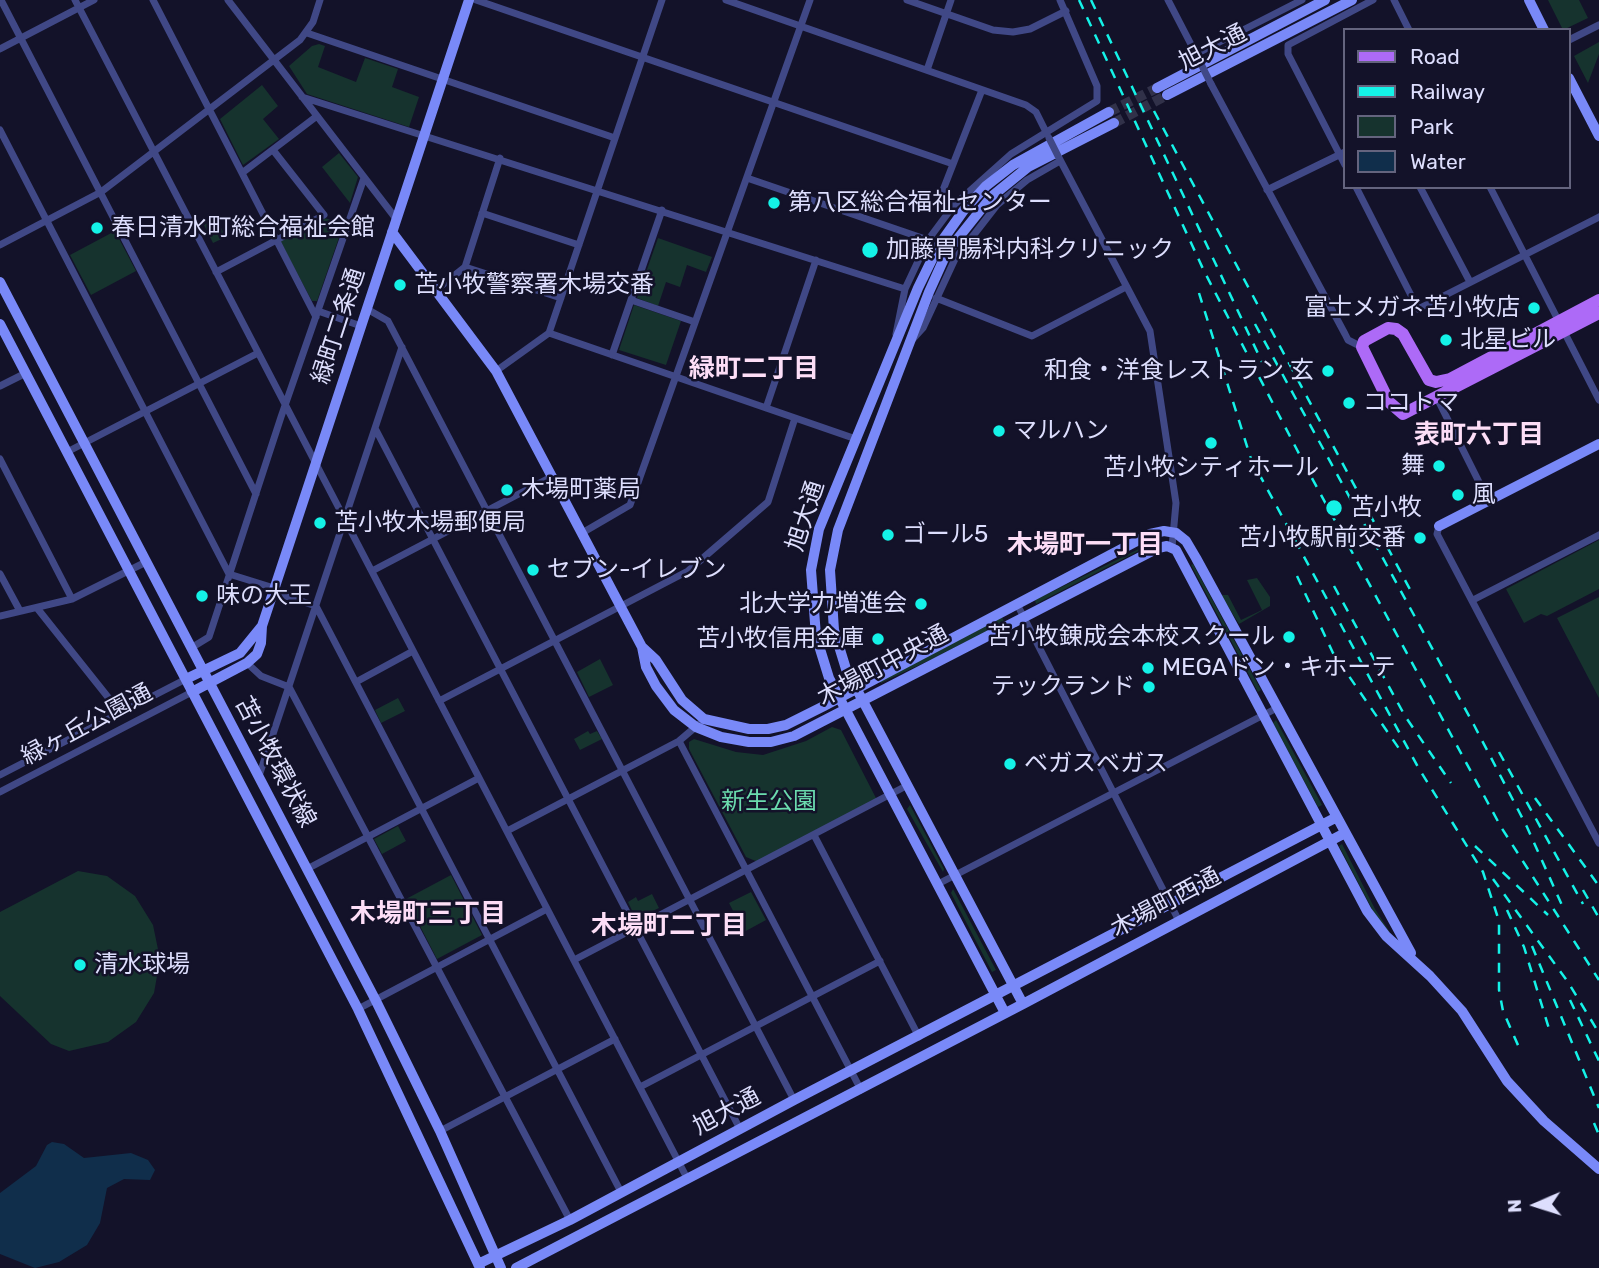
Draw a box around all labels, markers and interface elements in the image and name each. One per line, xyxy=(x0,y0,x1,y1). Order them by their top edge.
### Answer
street label: 旭大通 xyxy=(1174,19,1252,77)
legend xyxy=(1344,28,1571,189)
text: Road xyxy=(1410,44,1460,69)
text: Railway xyxy=(1410,79,1485,104)
text: Park xyxy=(1410,114,1454,139)
text: Water xyxy=(1410,149,1466,174)
place label: 第八区総合福祉センター xyxy=(788,189,1052,217)
marker: 第八区総合福祉センター xyxy=(766,195,782,211)
place label: 春日清水町総合福祉会館 xyxy=(111,214,375,242)
marker: 春日清水町総合福祉会館 xyxy=(89,220,105,236)
place label: 加藤胃腸科内科クリニック xyxy=(886,236,1174,264)
marker: 加藤胃腸科内科クリニック xyxy=(860,240,880,260)
street label: 緑町二条通 xyxy=(307,264,371,388)
place label: 苫小牧警察署木場交番 xyxy=(414,271,654,299)
marker: 苫小牧警察署木場交番 xyxy=(392,277,408,293)
place label: 富士メガネ苫小牧店 xyxy=(1304,294,1520,322)
marker: 富士メガネ苫小牧店 xyxy=(1526,300,1542,316)
place label: 北星ビル xyxy=(1460,326,1556,354)
marker: 北星ビル xyxy=(1438,332,1454,348)
district label: 緑町二丁目 xyxy=(689,353,819,385)
place label: 和食・洋食レストラン 玄 xyxy=(1044,357,1314,385)
marker: 和食・洋食レストラン 玄 xyxy=(1320,363,1336,379)
place label: ココトマ xyxy=(1363,389,1459,417)
marker: ココトマ xyxy=(1341,395,1357,411)
place label: マルハン xyxy=(1013,417,1109,445)
district label: 表町六丁目 xyxy=(1414,419,1544,451)
marker: マルハン xyxy=(991,423,1007,439)
marker: 苫小牧シティホール xyxy=(1203,435,1219,451)
place label: 舞 xyxy=(1401,452,1425,480)
place label: 苫小牧シティホール xyxy=(1103,454,1319,482)
marker: 舞 xyxy=(1431,458,1447,474)
place label: 木場町薬局 xyxy=(521,476,641,504)
street label: 旭大通 xyxy=(781,477,831,555)
place label: 風 xyxy=(1472,481,1496,509)
marker: 木場町薬局 xyxy=(499,482,515,498)
marker: 風 xyxy=(1450,487,1466,503)
place label: 苫小牧 xyxy=(1350,494,1422,522)
marker: 苫小牧 xyxy=(1324,498,1344,518)
place label: 苫小牧木場郵便局 xyxy=(334,509,526,537)
marker: 苫小牧木場郵便局 xyxy=(312,515,328,531)
place label: ゴール5 xyxy=(902,521,988,549)
place label: 苫小牧駅前交番 xyxy=(1238,524,1406,552)
marker: ゴール5 xyxy=(880,527,896,543)
district label: 木場町一丁目 xyxy=(1007,529,1163,561)
marker: 苫小牧駅前交番 xyxy=(1412,530,1428,546)
place label: セブン-イレブン xyxy=(547,556,727,584)
marker: セブン-イレブン xyxy=(525,562,541,578)
place label: 味の大王 xyxy=(216,582,312,610)
marker: 味の大王 xyxy=(194,588,210,604)
place label: 北大学力増進会 xyxy=(739,590,907,618)
marker: 北大学力増進会 xyxy=(913,596,929,612)
street label: 木場町中央通 xyxy=(813,619,953,713)
place label: 苫小牧錬成会本校スクール xyxy=(987,623,1275,651)
place label: 苫小牧信用金庫 xyxy=(696,625,864,653)
marker: 苫小牧錬成会本校スクール xyxy=(1281,629,1297,645)
marker: 苫小牧信用金庫 xyxy=(870,631,886,647)
place label: MEGAドン・キホーテ xyxy=(1162,654,1396,682)
marker: MEGAドン・キホーテ xyxy=(1140,660,1156,676)
place label: テックランド xyxy=(991,673,1135,701)
street label: 緑ヶ丘公園通 xyxy=(17,678,157,772)
marker: テックランド xyxy=(1141,679,1157,695)
street label: 苫小牧環状線 xyxy=(228,692,322,832)
place label: ベガスベガス xyxy=(1024,750,1168,778)
marker: ベガスベガス xyxy=(1002,756,1018,772)
park label: 新生公園 xyxy=(721,788,817,816)
street label: 木場町西通 xyxy=(1106,862,1226,944)
district label: 木場町三丁目 xyxy=(350,898,506,930)
district label: 木場町二丁目 xyxy=(591,910,747,942)
place label: 清水球場 xyxy=(94,951,190,979)
marker: 清水球場 xyxy=(72,957,88,973)
street label: 旭大通 xyxy=(688,1082,766,1142)
north arrow xyxy=(1501,1170,1571,1240)
text: N xyxy=(1503,1199,1526,1214)

